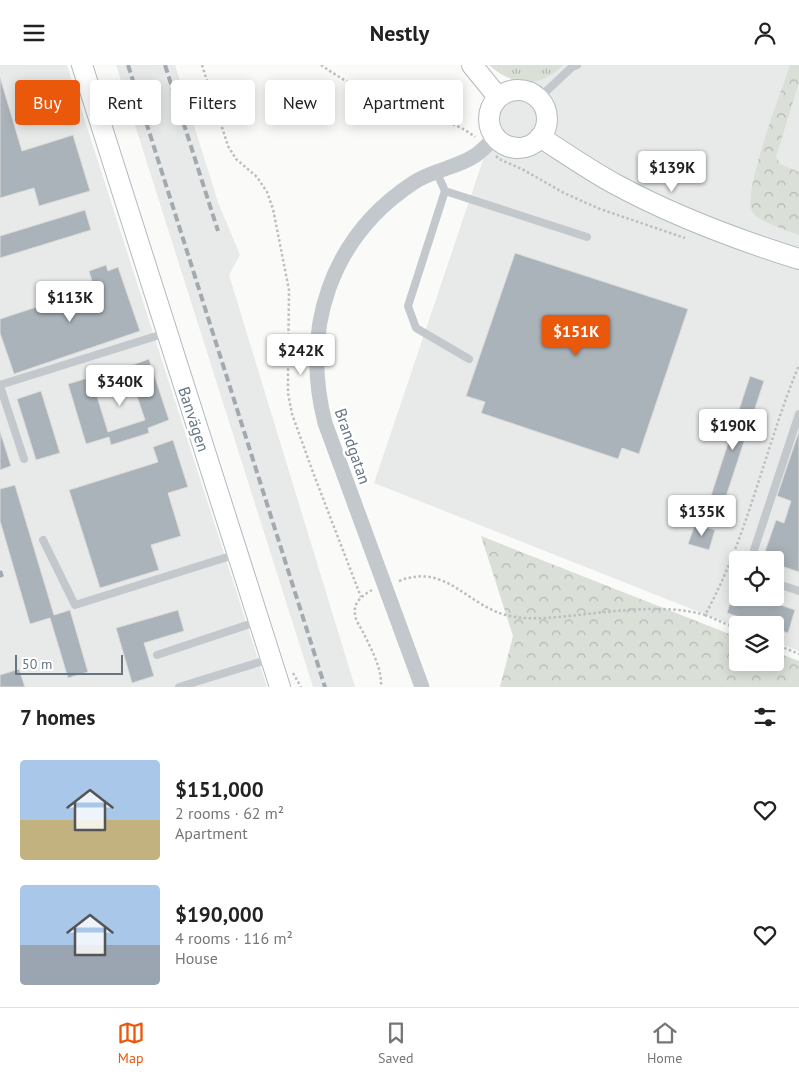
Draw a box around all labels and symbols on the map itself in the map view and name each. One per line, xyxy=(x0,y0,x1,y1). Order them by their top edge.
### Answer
pin: $139K xyxy=(637,151,707,193)
pin: $113K xyxy=(35,281,105,323)
pin: $151K xyxy=(541,315,611,357)
pin: $242K xyxy=(266,333,336,376)
pin: $340K xyxy=(85,365,155,407)
street label: Banvägen xyxy=(174,384,214,454)
street label: Brandgatan xyxy=(331,406,375,486)
pin: $190K xyxy=(698,409,768,451)
pin: $135K xyxy=(667,495,737,537)
scale bar xyxy=(15,652,122,675)

